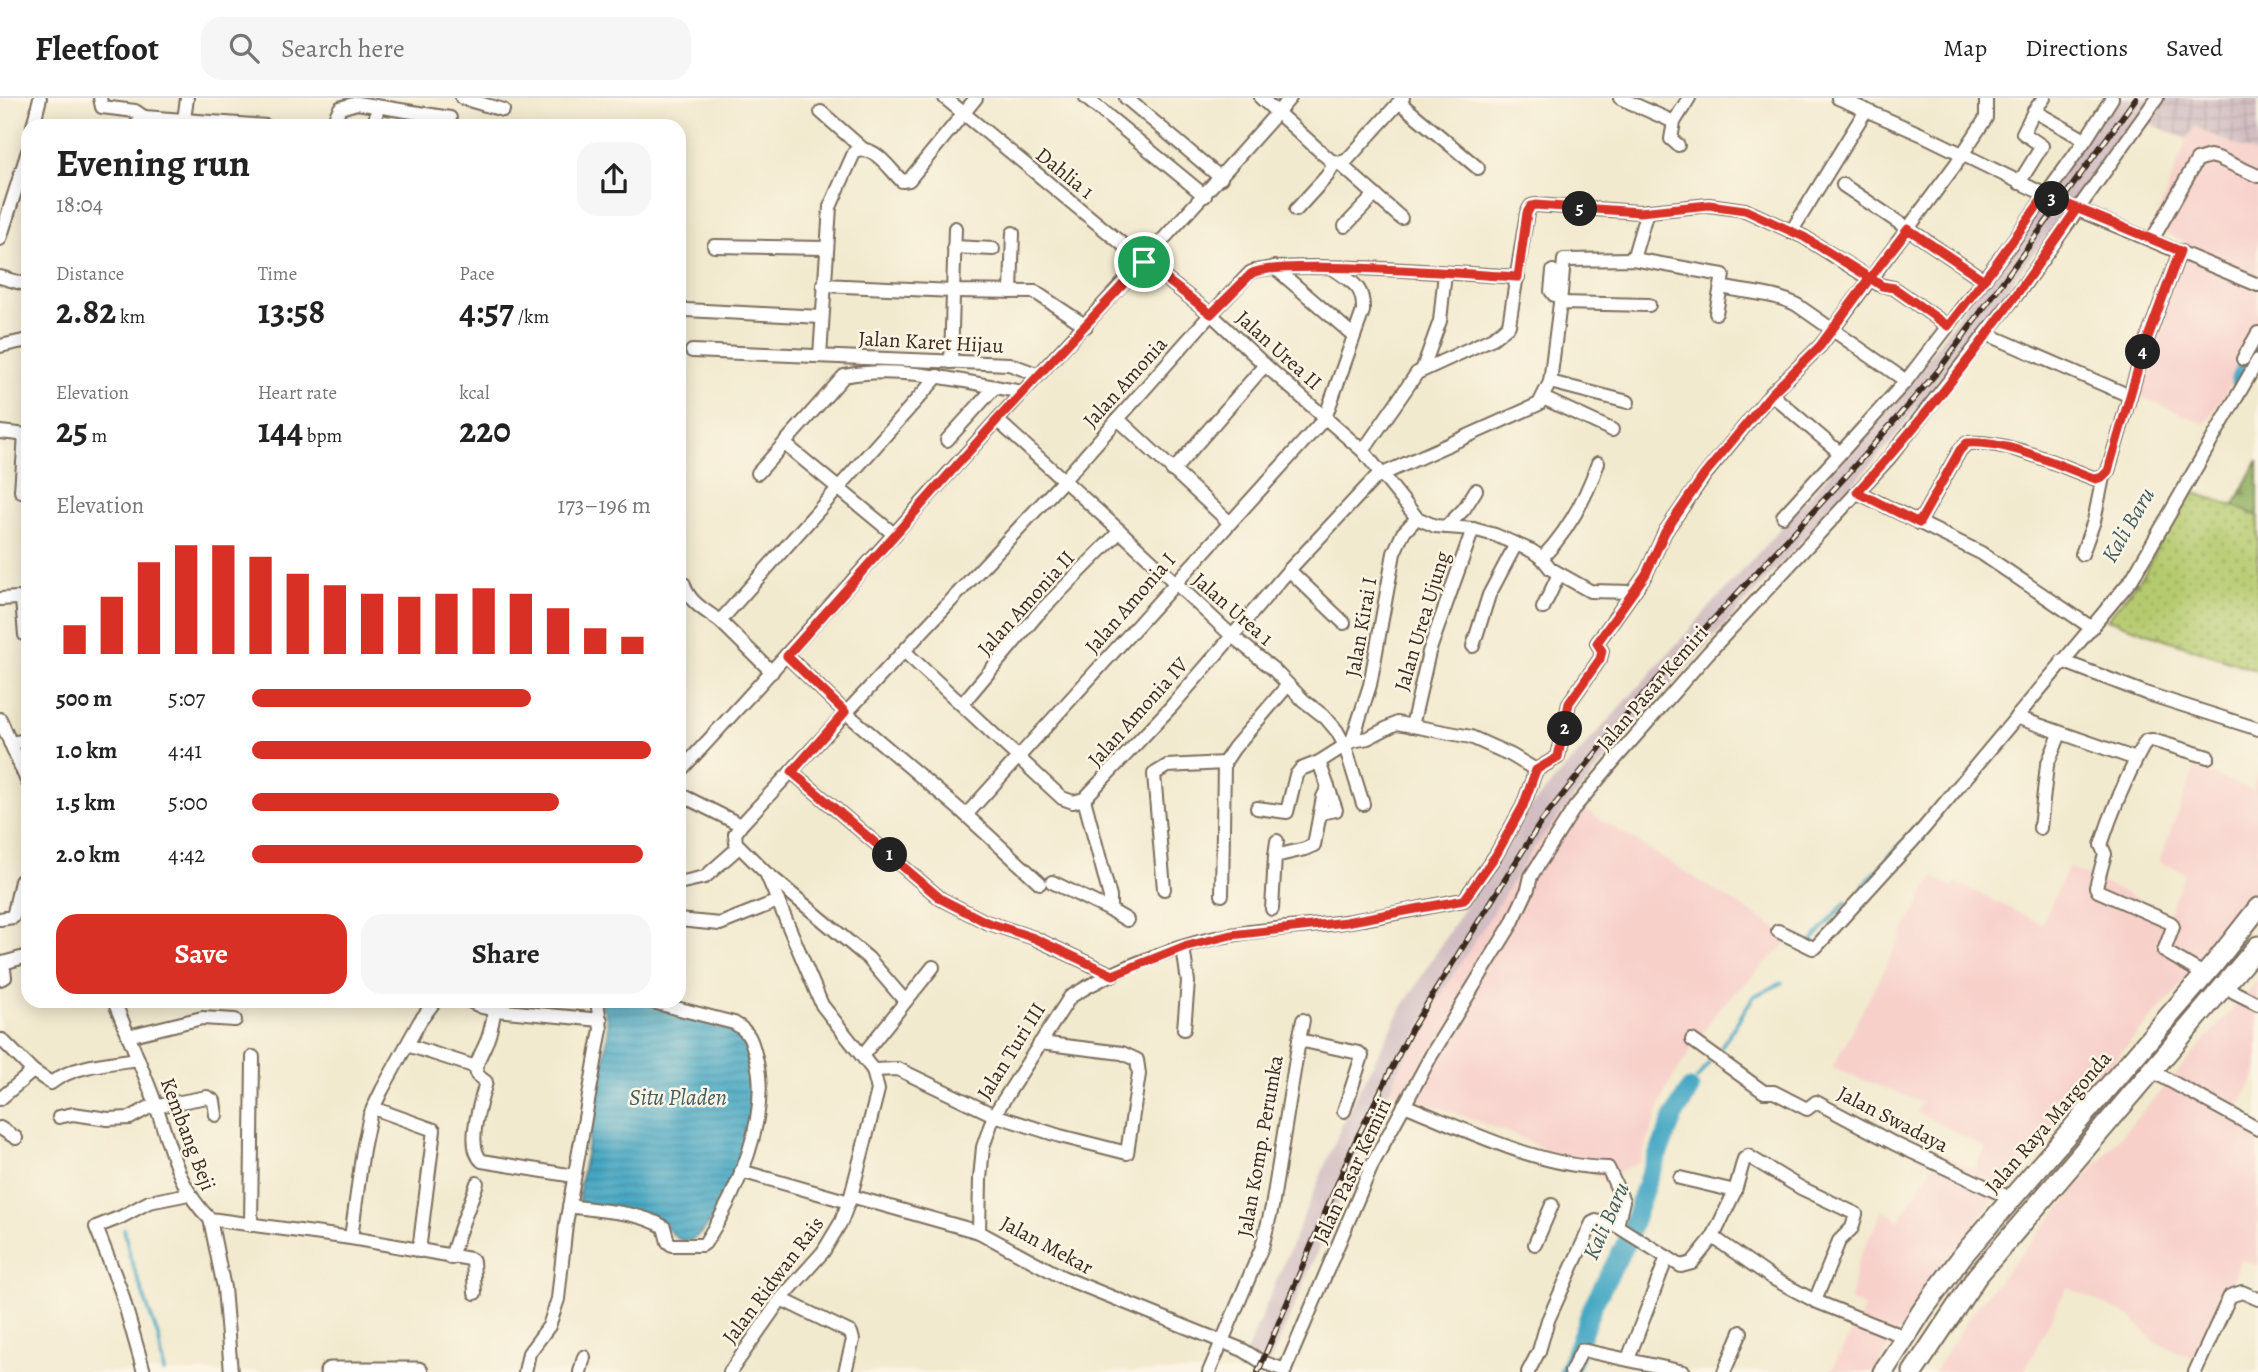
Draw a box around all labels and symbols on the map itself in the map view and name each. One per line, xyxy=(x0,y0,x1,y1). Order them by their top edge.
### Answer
street label: Dahlia 1 xyxy=(1030,141,1100,205)
pin: 3 xyxy=(2035,182,2070,217)
pin: 5 xyxy=(1562,192,1598,226)
pin xyxy=(1114,232,1174,292)
street label: Jalan Urea II xyxy=(1230,304,1328,396)
street label: Jalan Karet Hijau xyxy=(858,324,1005,360)
street label: Jalan Amonia xyxy=(1077,330,1174,434)
pin: 4 xyxy=(2126,334,2160,370)
water label: Kali Baru xyxy=(2094,482,2162,568)
street label: Jalan Amonia II xyxy=(971,544,1081,662)
street label: Jalan Amonia I xyxy=(1078,547,1182,659)
street label: Jalan Urea Ujung xyxy=(1387,547,1457,694)
street label: Jalan Urea 1 xyxy=(1187,566,1279,652)
street label: Jalan Kirai I xyxy=(1338,575,1384,679)
street label: Jalan Pasar Kemiri xyxy=(1590,619,1714,757)
street label: Jalan Amonia IV xyxy=(1081,651,1195,773)
pin: 2 xyxy=(1548,712,1582,746)
pin: 1 xyxy=(872,838,908,872)
street label: Jalan Turi III xyxy=(970,997,1052,1105)
street label: Jalan Raya Margonda xyxy=(1978,1045,2118,1199)
street label: Jalan Komp. Perumka xyxy=(1230,1053,1290,1239)
street label: Kembang Beji xyxy=(154,1073,222,1195)
street label: Jalan Swadaya xyxy=(1833,1079,1953,1159)
water label: Situ Pladen xyxy=(629,1082,727,1113)
street label: Jalan Pasar Kemiri xyxy=(1306,1094,1398,1248)
water label: Kali Baru xyxy=(1575,1177,1637,1265)
street label: Jalan Mekar xyxy=(996,1209,1098,1281)
street label: Jalan Ridwan Rais xyxy=(716,1211,830,1349)

